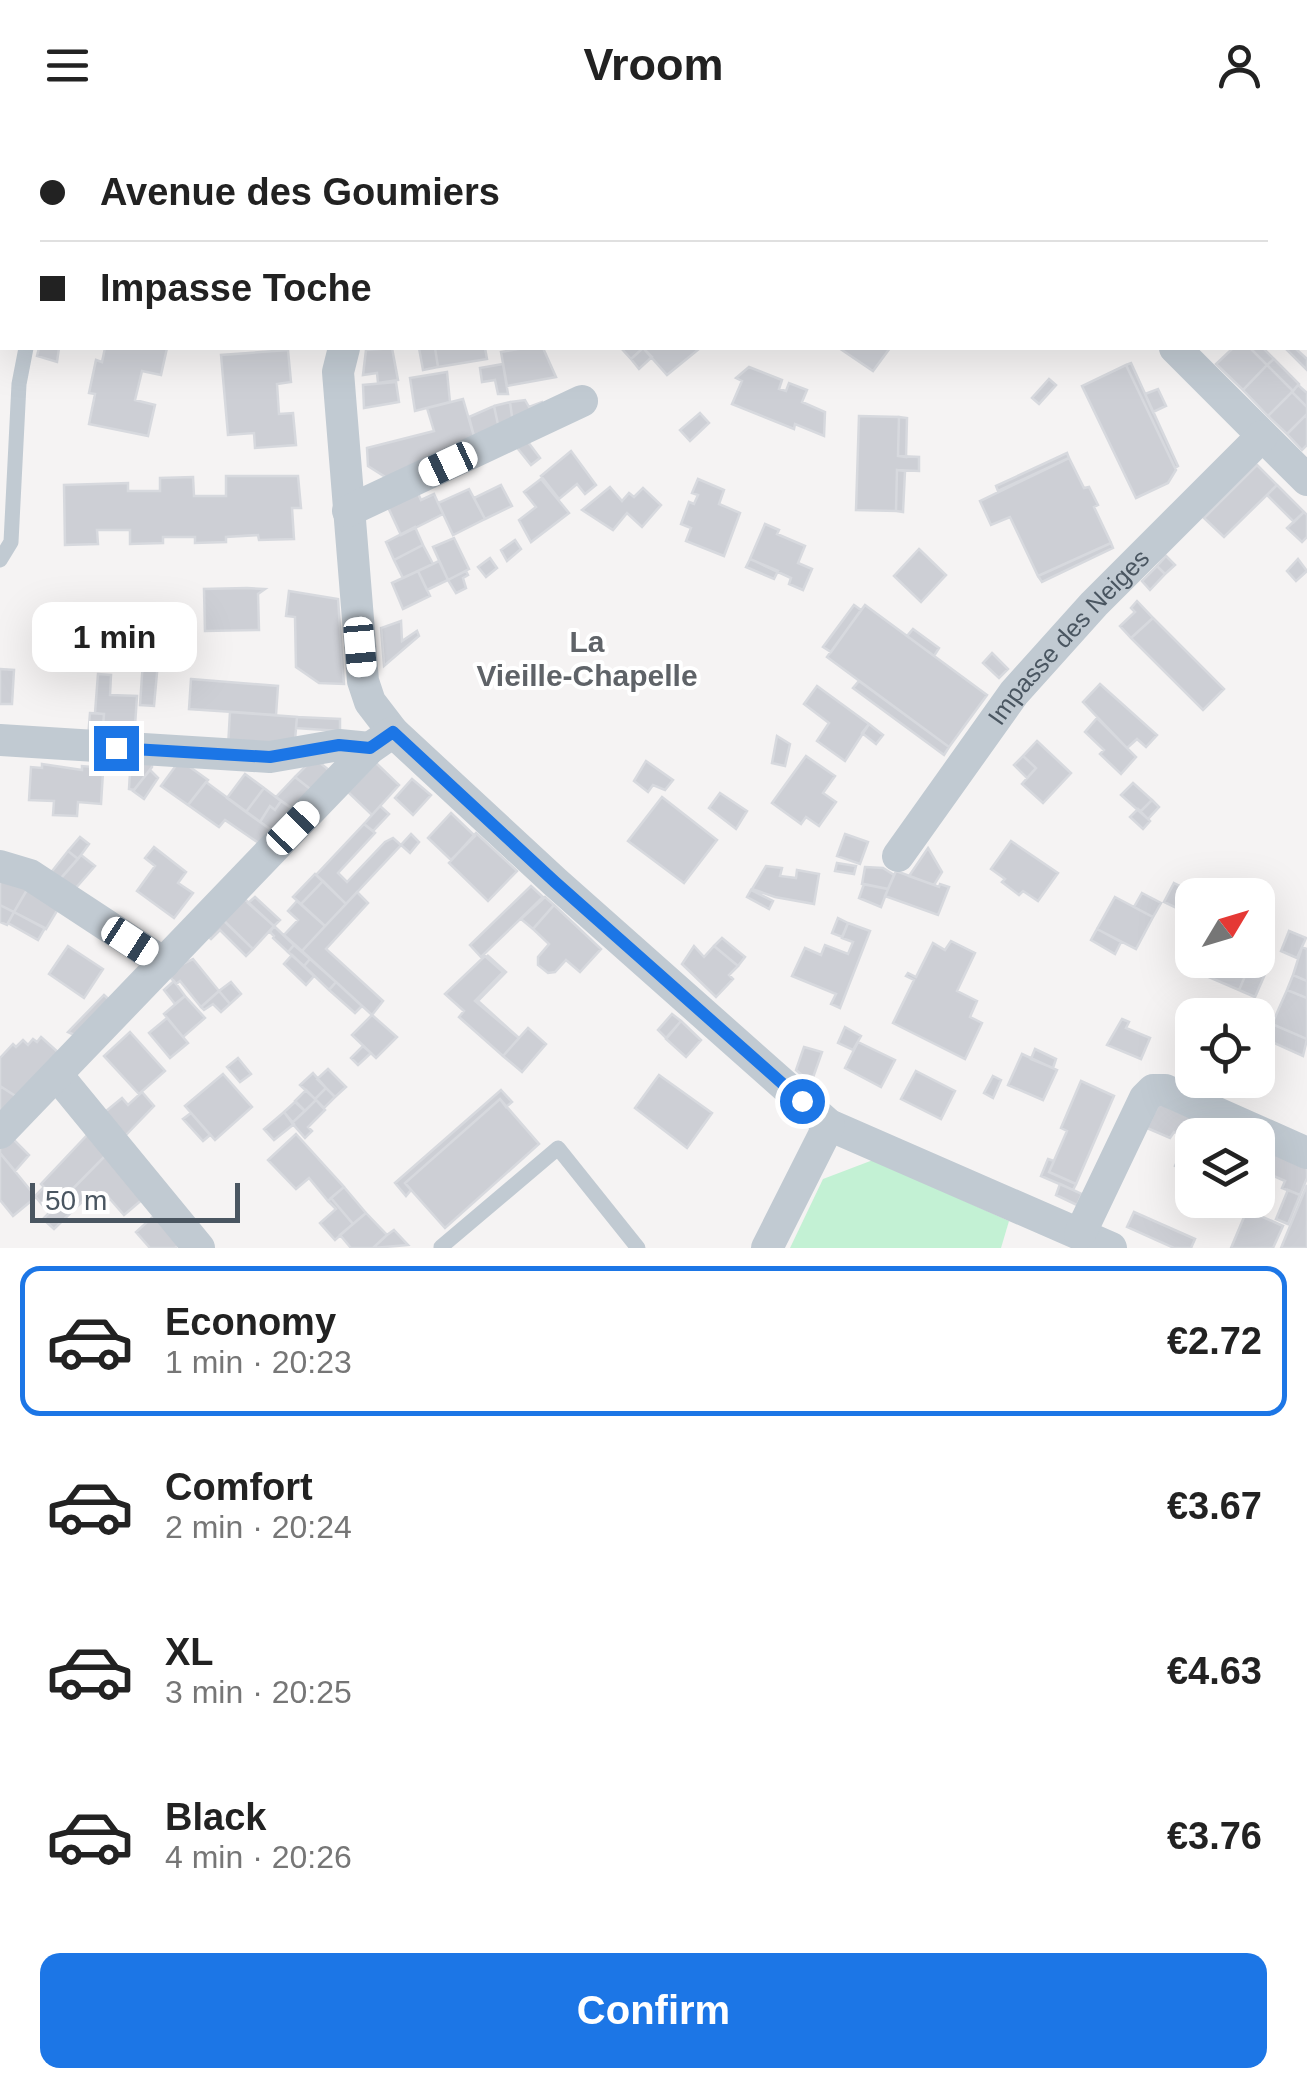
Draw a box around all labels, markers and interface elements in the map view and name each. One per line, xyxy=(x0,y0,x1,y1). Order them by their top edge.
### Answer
icon: menu xyxy=(40,38,95,93)
icon: person xyxy=(1212,38,1267,93)
text: Vroom xyxy=(583,39,724,90)
text: Avenue des Goumiers xyxy=(100,171,500,213)
text: Impasse Toche xyxy=(100,267,372,309)
car xyxy=(414,438,482,490)
street label: Impasse des Neiges xyxy=(982,544,1154,730)
callout: 1 min xyxy=(34,603,198,673)
car xyxy=(342,616,378,678)
text: 1 min xyxy=(73,619,156,655)
district label: La Vieille-Chapelle xyxy=(476,625,698,692)
route end xyxy=(94,726,139,771)
car xyxy=(261,796,325,860)
north arrow xyxy=(1175,878,1275,978)
map controls xyxy=(1175,878,1275,1218)
car xyxy=(97,912,163,970)
button: locate xyxy=(1175,998,1275,1098)
route start xyxy=(780,1079,825,1124)
button: layers xyxy=(1175,1118,1275,1218)
scale bar xyxy=(30,1178,240,1222)
text: 50 m xyxy=(45,1185,107,1216)
icon: car xyxy=(45,1296,135,1386)
text: Economy xyxy=(165,1301,336,1343)
text: €2.72 xyxy=(1167,1320,1262,1362)
text: 1 min · 20:23 xyxy=(165,1344,352,1380)
icon: car xyxy=(45,1461,135,1551)
text: Comfort xyxy=(165,1466,313,1508)
text: €3.67 xyxy=(1167,1485,1262,1527)
text: 2 min · 20:24 xyxy=(165,1509,352,1545)
icon: car xyxy=(45,1626,135,1716)
text: XL xyxy=(165,1631,214,1673)
text: €4.63 xyxy=(1167,1650,1262,1692)
text: 3 min · 20:25 xyxy=(165,1674,352,1710)
icon: car xyxy=(45,1791,135,1881)
text: Black xyxy=(165,1796,266,1838)
text: €3.76 xyxy=(1167,1815,1262,1857)
text: 4 min · 20:26 xyxy=(165,1839,352,1875)
button: Confirm xyxy=(40,1953,1267,2068)

